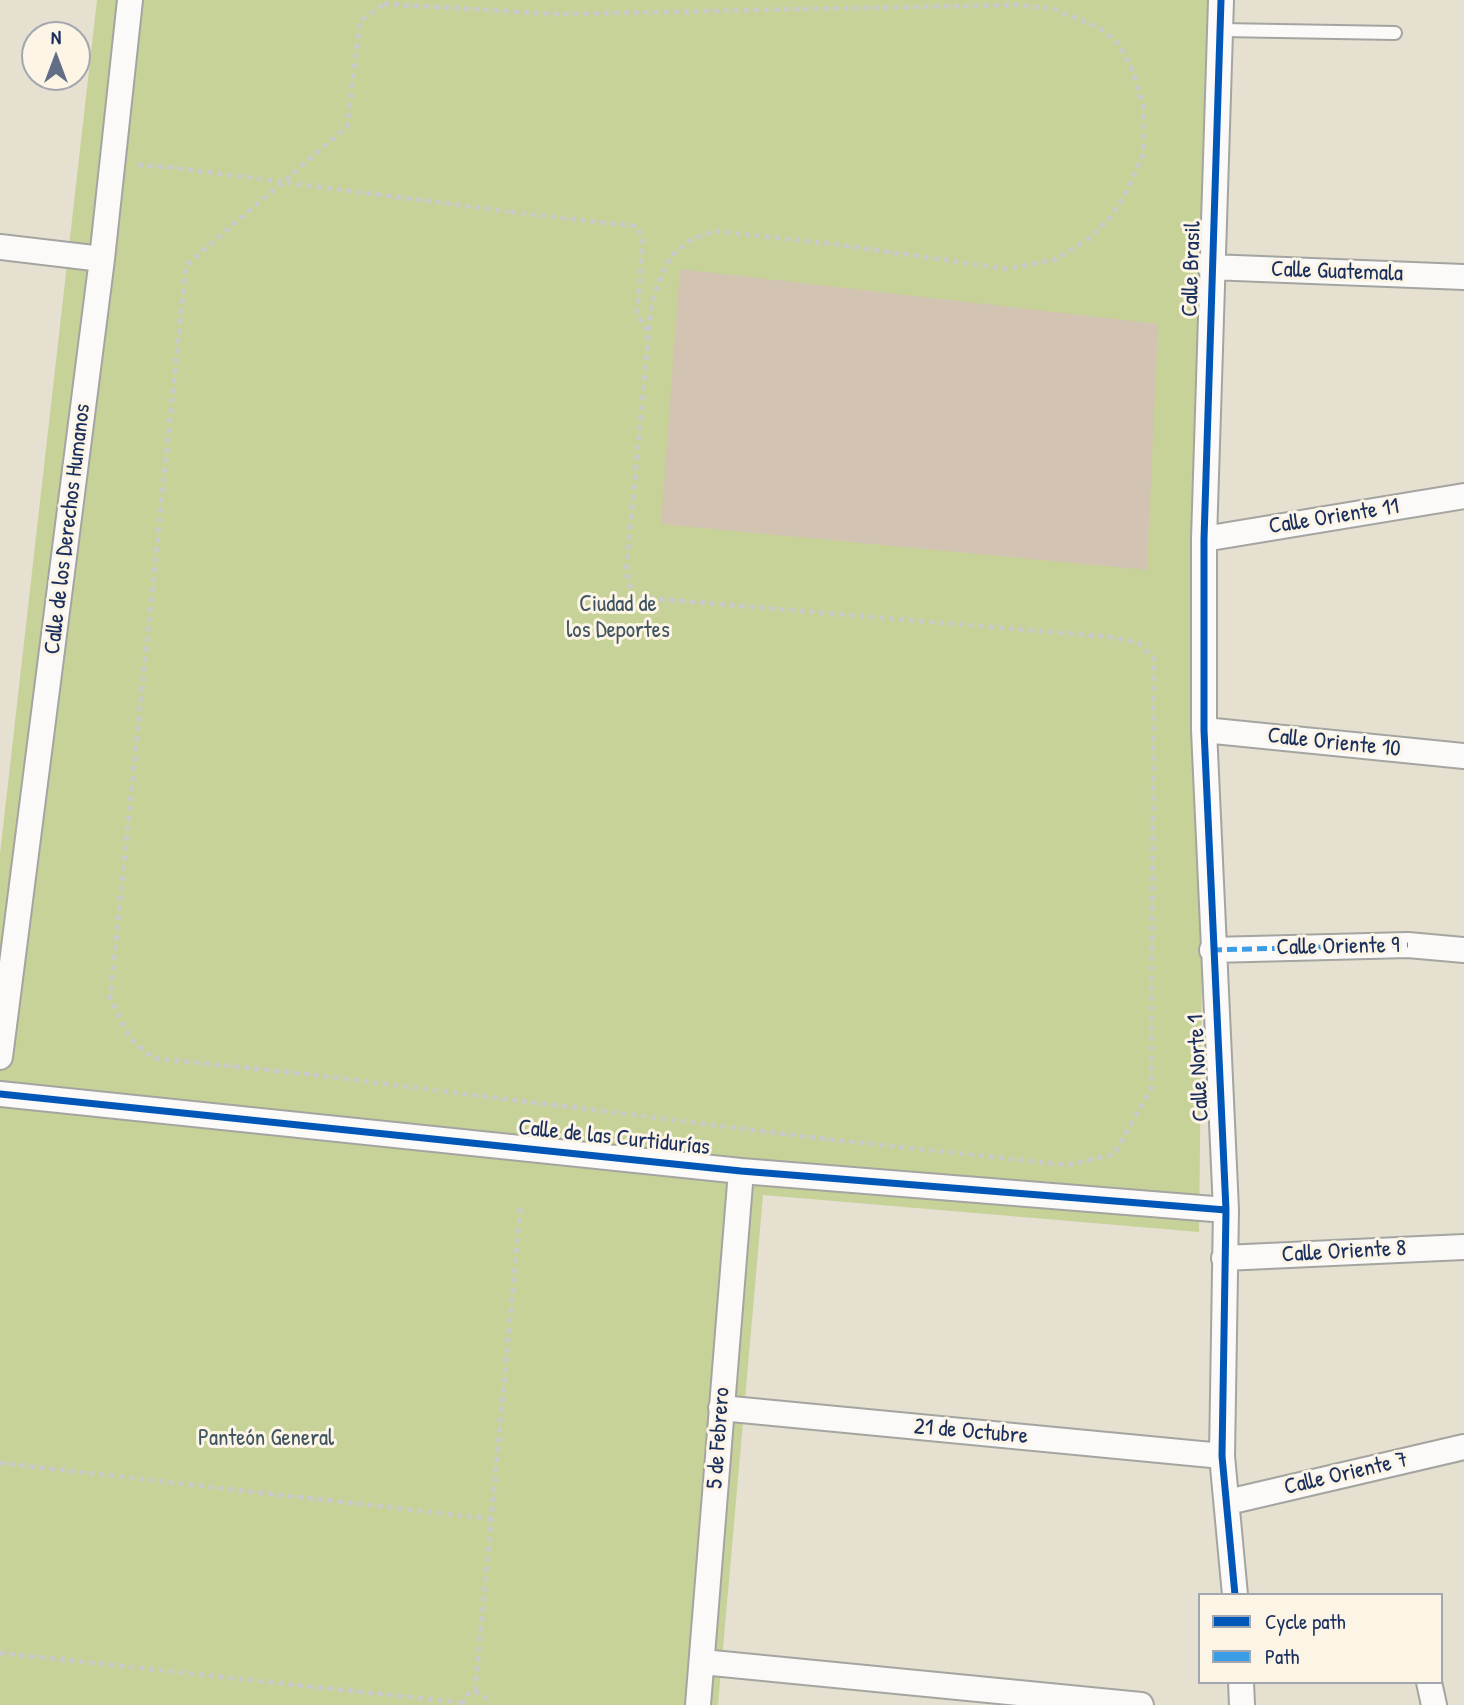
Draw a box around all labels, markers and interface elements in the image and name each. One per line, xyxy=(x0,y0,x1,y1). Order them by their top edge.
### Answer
north arrow xyxy=(21,21,91,91)
text: N xyxy=(51,24,61,50)
street label: Calle Brasil xyxy=(1177,221,1207,317)
street label: Calle Guatemala xyxy=(1271,256,1403,288)
street label: Calle de los Derechos Humanos xyxy=(39,402,97,656)
street label: Calle Oriente 11 xyxy=(1267,493,1401,541)
park label: Ciudad de los Deportes xyxy=(566,591,670,645)
street label: Calle Oriente 10 xyxy=(1266,722,1402,764)
street label: Calle Oriente 9 xyxy=(1276,932,1400,962)
street label: Calle Norte 1 xyxy=(1182,1014,1216,1122)
street label: Calle de las Curtidurías xyxy=(517,1114,711,1162)
street label: Calle Oriente 8 xyxy=(1281,1235,1407,1269)
street label: 5 de Febrero xyxy=(702,1386,736,1490)
street label: 21 de Octubre xyxy=(913,1413,1029,1451)
park label: Panteón General xyxy=(198,1425,334,1453)
street label: Calle Oriente 7 xyxy=(1281,1446,1411,1502)
legend xyxy=(1198,1593,1443,1684)
text: Cycle path xyxy=(1265,1607,1346,1636)
text: Path xyxy=(1265,1642,1299,1671)

